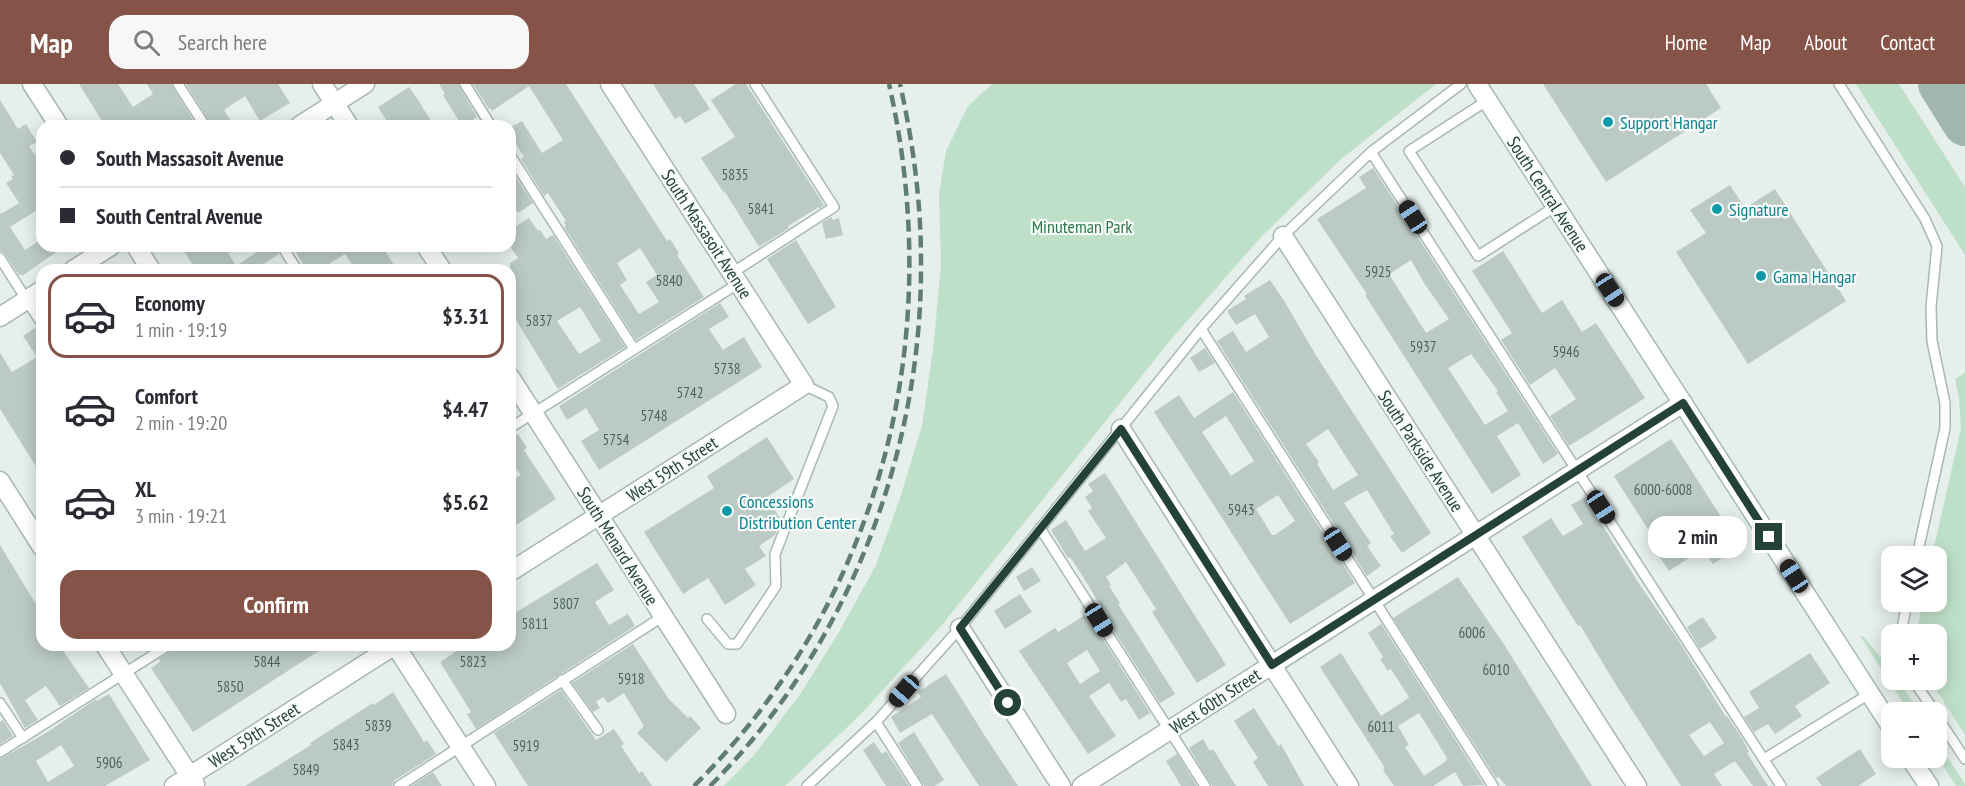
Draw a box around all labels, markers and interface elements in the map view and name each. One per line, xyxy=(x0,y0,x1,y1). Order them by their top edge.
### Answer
search box xyxy=(109,15,529,69)
text: Map xyxy=(30,24,73,61)
icon: search xyxy=(130,26,163,59)
text: Search here xyxy=(178,28,267,56)
text: Home xyxy=(1665,29,1707,56)
text: Map xyxy=(1740,29,1771,56)
text: About xyxy=(1804,29,1847,56)
text: Contact xyxy=(1880,29,1935,56)
place label: Support Hangar xyxy=(1620,111,1718,134)
marker: Support Hangar xyxy=(1601,115,1615,129)
street label: South Central Avenue xyxy=(1502,132,1594,256)
text: South Massasoit Avenue xyxy=(96,144,284,172)
street label: South Massasoit Avenue xyxy=(657,165,757,303)
house number: 5835 xyxy=(721,165,749,184)
car xyxy=(1396,197,1430,237)
place label: Signature xyxy=(1729,198,1789,221)
house number: 5841 xyxy=(747,199,775,218)
text: South Central Avenue xyxy=(96,202,263,230)
marker: Signature xyxy=(1710,202,1724,216)
park label: Minuteman Park xyxy=(1032,215,1132,238)
house number: 5925 xyxy=(1364,262,1392,281)
place label: Gama Hangar xyxy=(1773,265,1857,288)
marker: Gama Hangar xyxy=(1754,269,1768,283)
car xyxy=(1593,270,1627,310)
house number: 5840 xyxy=(655,271,683,290)
icon: car xyxy=(63,289,117,343)
text: Economy xyxy=(135,289,205,317)
text: $3.31 xyxy=(442,302,489,330)
house number: 5837 xyxy=(525,311,553,330)
text: 1 min · 19:19 xyxy=(135,317,227,343)
house number: 5937 xyxy=(1409,337,1437,356)
house number: 5946 xyxy=(1552,342,1580,361)
house number: 5738 xyxy=(713,359,741,378)
icon: car xyxy=(63,382,117,436)
text: Comfort xyxy=(135,382,198,410)
house number: 5742 xyxy=(676,383,704,402)
street label: South Parkside Avenue xyxy=(1373,386,1469,516)
text: $4.47 xyxy=(442,395,489,423)
house number: 5748 xyxy=(640,406,668,425)
text: 2 min · 19:20 xyxy=(135,410,227,436)
house number: 5754 xyxy=(602,430,630,449)
street label: West 59th Street xyxy=(622,431,722,507)
icon: car xyxy=(63,475,117,529)
text: XL xyxy=(135,475,156,503)
house number: 6000-6008 xyxy=(1634,480,1692,499)
street label: South Menard Avenue xyxy=(572,482,664,610)
car xyxy=(1584,487,1618,527)
text: $5.62 xyxy=(442,488,489,516)
place label: Concessions Distribution Center xyxy=(739,490,857,534)
house number: 5943 xyxy=(1227,500,1255,519)
text: 3 min · 19:21 xyxy=(135,503,227,529)
marker: Concessions Distribution Center xyxy=(720,504,734,518)
callout: 2 min xyxy=(1649,516,1748,558)
route end xyxy=(1755,523,1782,550)
car xyxy=(1321,524,1355,564)
text: 2 min xyxy=(1677,524,1718,550)
map controls xyxy=(1881,546,1947,768)
button: layers xyxy=(1881,546,1947,612)
car xyxy=(1777,556,1811,596)
button: Confirm xyxy=(60,570,492,639)
house number: 5807 xyxy=(552,594,580,613)
car xyxy=(1082,600,1116,640)
house number: 5811 xyxy=(521,614,549,633)
house number: 6006 xyxy=(1458,623,1486,642)
button: + xyxy=(1881,624,1947,690)
house number: 5844 xyxy=(253,652,281,671)
house number: 5823 xyxy=(459,652,487,671)
house number: 6010 xyxy=(1482,660,1510,679)
street label: West 60th Street xyxy=(1165,663,1265,739)
house number: 5918 xyxy=(617,669,645,688)
car xyxy=(885,672,923,710)
house number: 5850 xyxy=(216,677,244,696)
route start xyxy=(994,689,1021,716)
street label: West 59th Street xyxy=(204,697,304,773)
button: − xyxy=(1881,702,1947,768)
house number: 5839 xyxy=(364,716,392,735)
house number: 6011 xyxy=(1367,717,1395,736)
house number: 5843 xyxy=(332,735,360,754)
house number: 5919 xyxy=(512,736,540,755)
house number: 5906 xyxy=(95,753,123,772)
house number: 5849 xyxy=(292,760,320,779)

